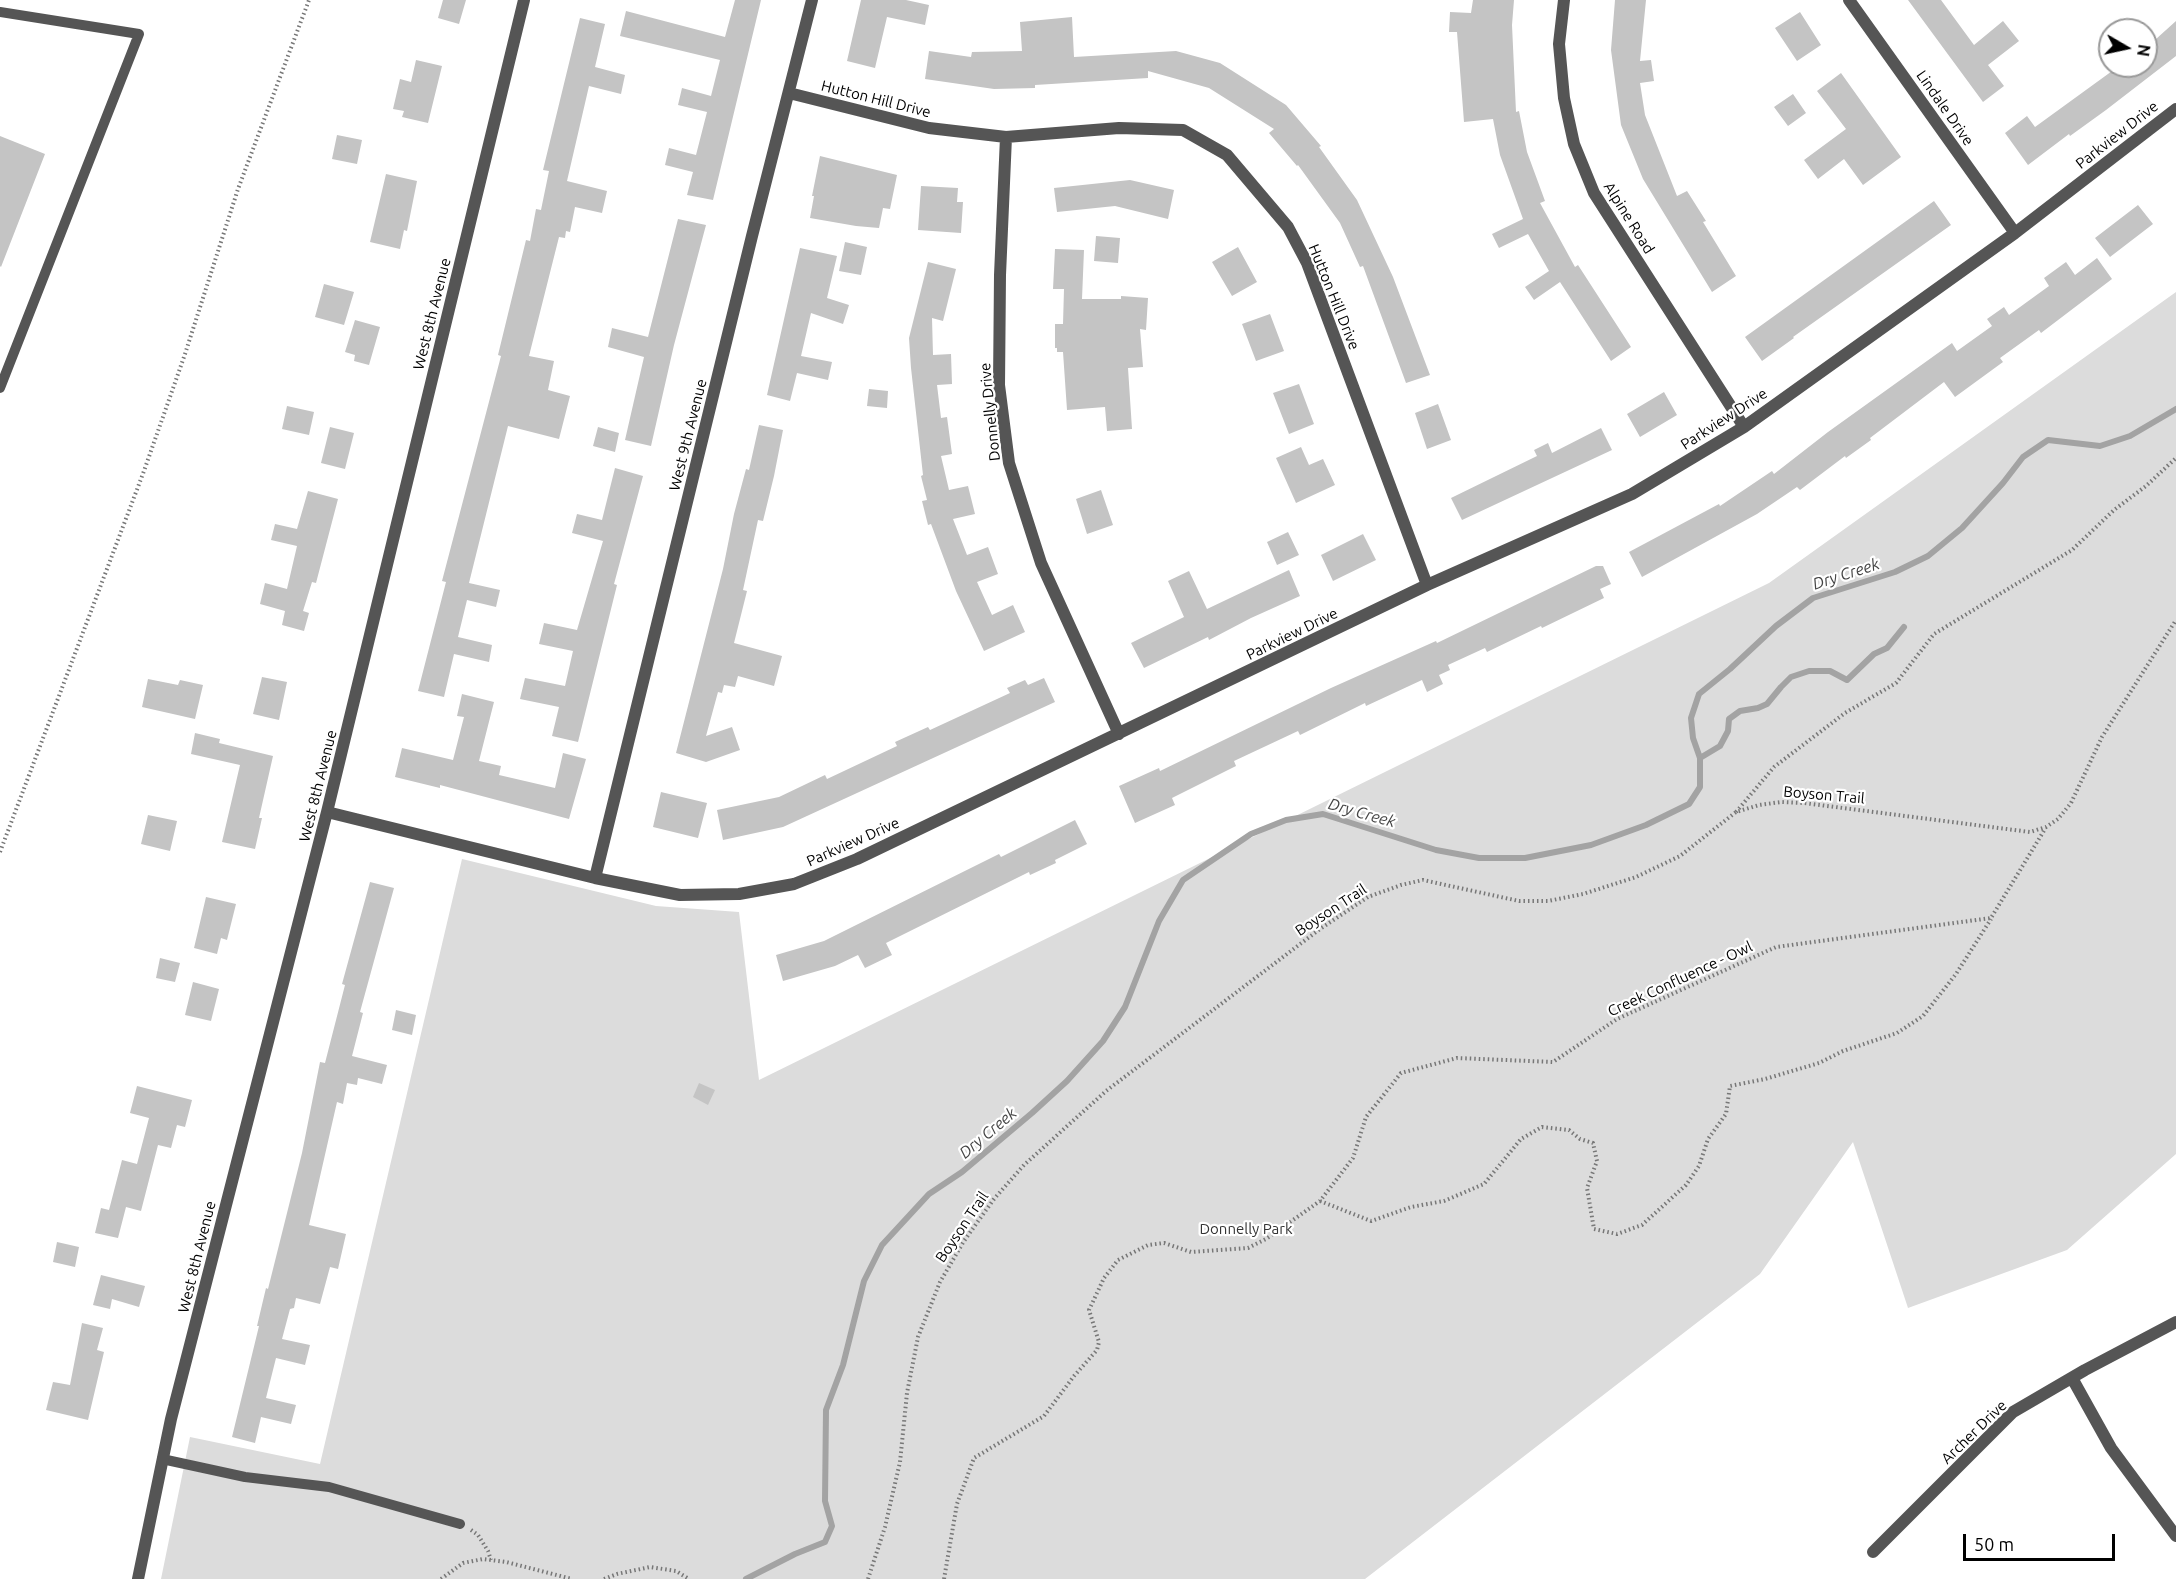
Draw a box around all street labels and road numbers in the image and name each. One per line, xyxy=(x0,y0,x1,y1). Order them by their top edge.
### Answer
street label: Lindale Drive xyxy=(1913,67,1977,149)
street label: Hutton Hill Drive xyxy=(819,77,933,121)
street label: Parkview Drive xyxy=(2072,97,2162,173)
street label: Alpine Road xyxy=(1600,179,1658,257)
street label: Hutton Hill Drive xyxy=(1305,242,1363,352)
street label: West 8th Avenue xyxy=(409,256,455,372)
street label: Donnelly Drive xyxy=(976,362,1004,462)
street label: West 9th Avenue xyxy=(665,377,711,493)
street label: Parkview Drive xyxy=(1677,384,1771,454)
street label: Parkview Drive xyxy=(1243,604,1341,664)
street label: West 8th Avenue xyxy=(295,728,341,844)
street label: Boyson Trail xyxy=(1783,782,1865,808)
street label: Parkview Drive xyxy=(804,814,902,870)
street label: Boyson Trail xyxy=(1292,880,1370,940)
street label: Creek Confluence - Owl xyxy=(1605,938,1755,1020)
street label: Boyson Trail xyxy=(932,1188,992,1266)
street label: West 8th Avenue xyxy=(174,1199,220,1315)
street label: Archer Drive xyxy=(1938,1396,2010,1468)

